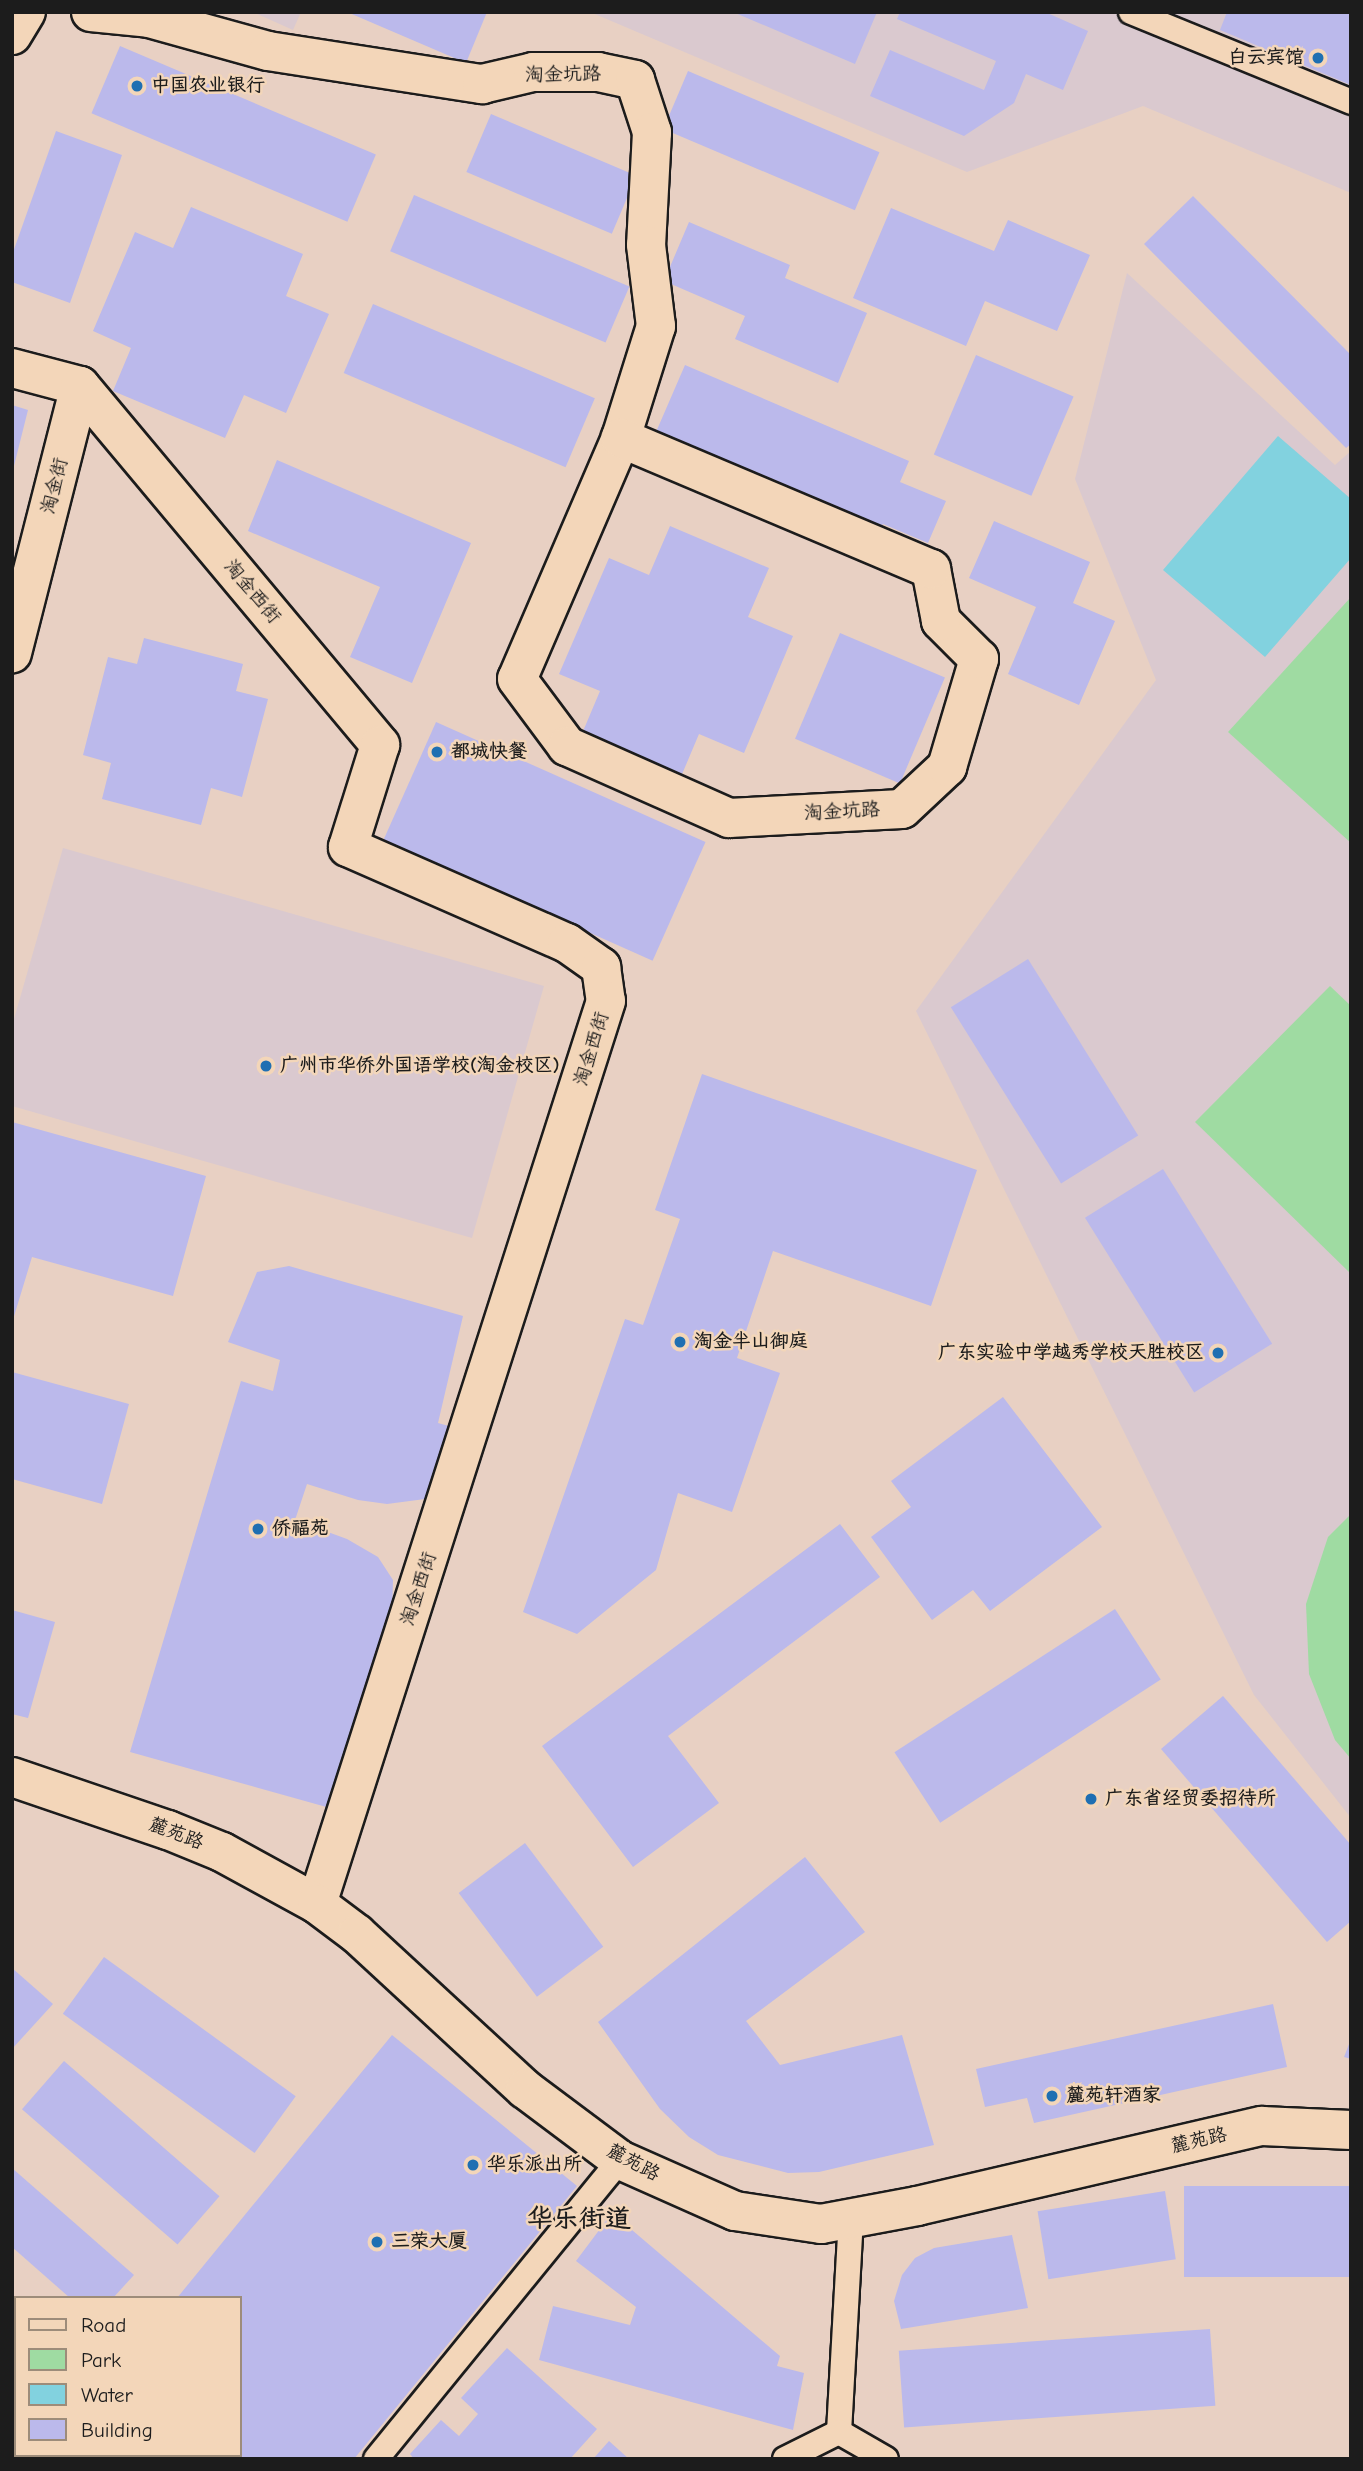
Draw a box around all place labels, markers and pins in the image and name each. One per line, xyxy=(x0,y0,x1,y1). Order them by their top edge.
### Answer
place label: 白云宾馆 xyxy=(1228,47,1304,69)
marker: 白云宾馆 xyxy=(1310,50,1326,66)
place label: 中国农业银行 xyxy=(151,75,265,97)
marker: 中国农业银行 xyxy=(129,78,145,94)
place label: 都城快餐 xyxy=(451,741,527,763)
marker: 都城快餐 xyxy=(429,744,445,760)
place label: 广州市华侨外国语学校(淘金校区) xyxy=(280,1055,560,1077)
marker: 广州市华侨外国语学校(淘金校区) xyxy=(258,1058,274,1074)
place label: 淘金半山御庭 xyxy=(694,1331,808,1353)
marker: 淘金半山御庭 xyxy=(672,1334,688,1350)
place label: 广东实验中学越秀学校天胜校区 xyxy=(938,1342,1204,1364)
marker: 广东实验中学越秀学校天胜校区 xyxy=(1210,1345,1226,1361)
place label: 侨福苑 xyxy=(272,1518,329,1540)
marker: 侨福苑 xyxy=(250,1521,266,1537)
place label: 广东省经贸委招待所 xyxy=(1105,1788,1276,1810)
marker: 广东省经贸委招待所 xyxy=(1083,1791,1099,1807)
place label: 麓苑轩酒家 xyxy=(1066,2085,1161,2107)
marker: 麓苑轩酒家 xyxy=(1044,2088,1060,2104)
place label: 华乐派出所 xyxy=(487,2154,582,2176)
marker: 华乐派出所 xyxy=(465,2157,481,2173)
place label: 三荣大厦 xyxy=(391,2231,467,2253)
marker: 三荣大厦 xyxy=(369,2234,385,2250)

